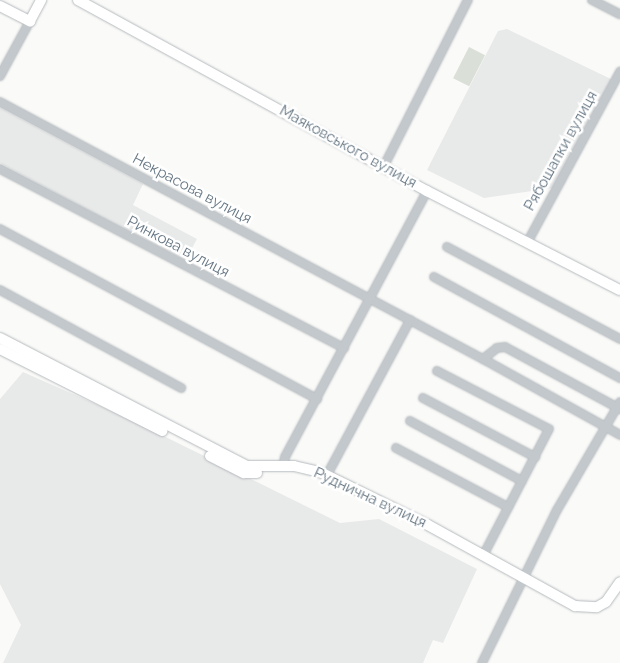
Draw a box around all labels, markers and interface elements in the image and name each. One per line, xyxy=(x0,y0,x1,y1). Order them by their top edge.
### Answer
street label: Рябошапки вулиця xyxy=(521,88,601,214)
street label: Маяковського вулиця xyxy=(276,102,420,192)
street label: Некрасова вулиця xyxy=(129,150,255,228)
street label: Ринкова вулиця xyxy=(124,212,232,282)
street label: Руднична вулиця xyxy=(311,464,429,532)

